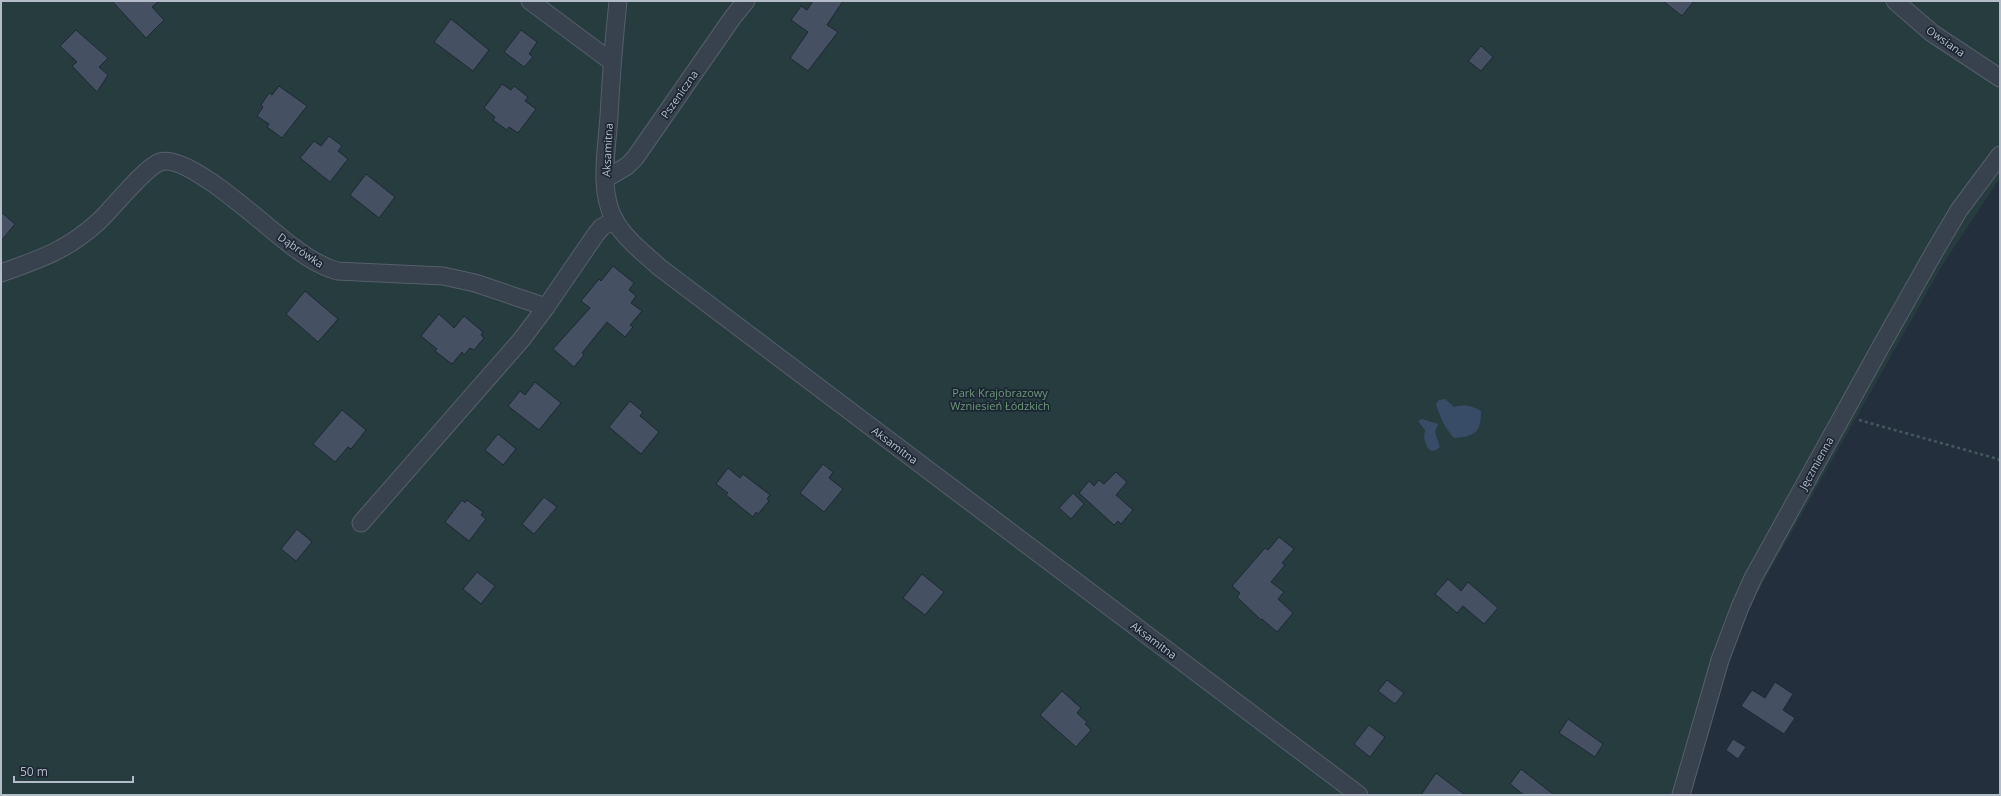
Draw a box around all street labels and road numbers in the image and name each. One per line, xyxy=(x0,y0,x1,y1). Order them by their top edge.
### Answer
street label: Owsiana xyxy=(1924,22,1968,60)
street label: Pszeniczna xyxy=(657,67,701,121)
street label: Aksamitna xyxy=(598,123,616,177)
street label: Dąbrówka xyxy=(275,229,327,271)
street label: Aksamitna xyxy=(869,423,921,467)
street label: Jęczmienna xyxy=(1795,434,1837,493)
street label: Aksamitna xyxy=(1128,618,1180,662)

